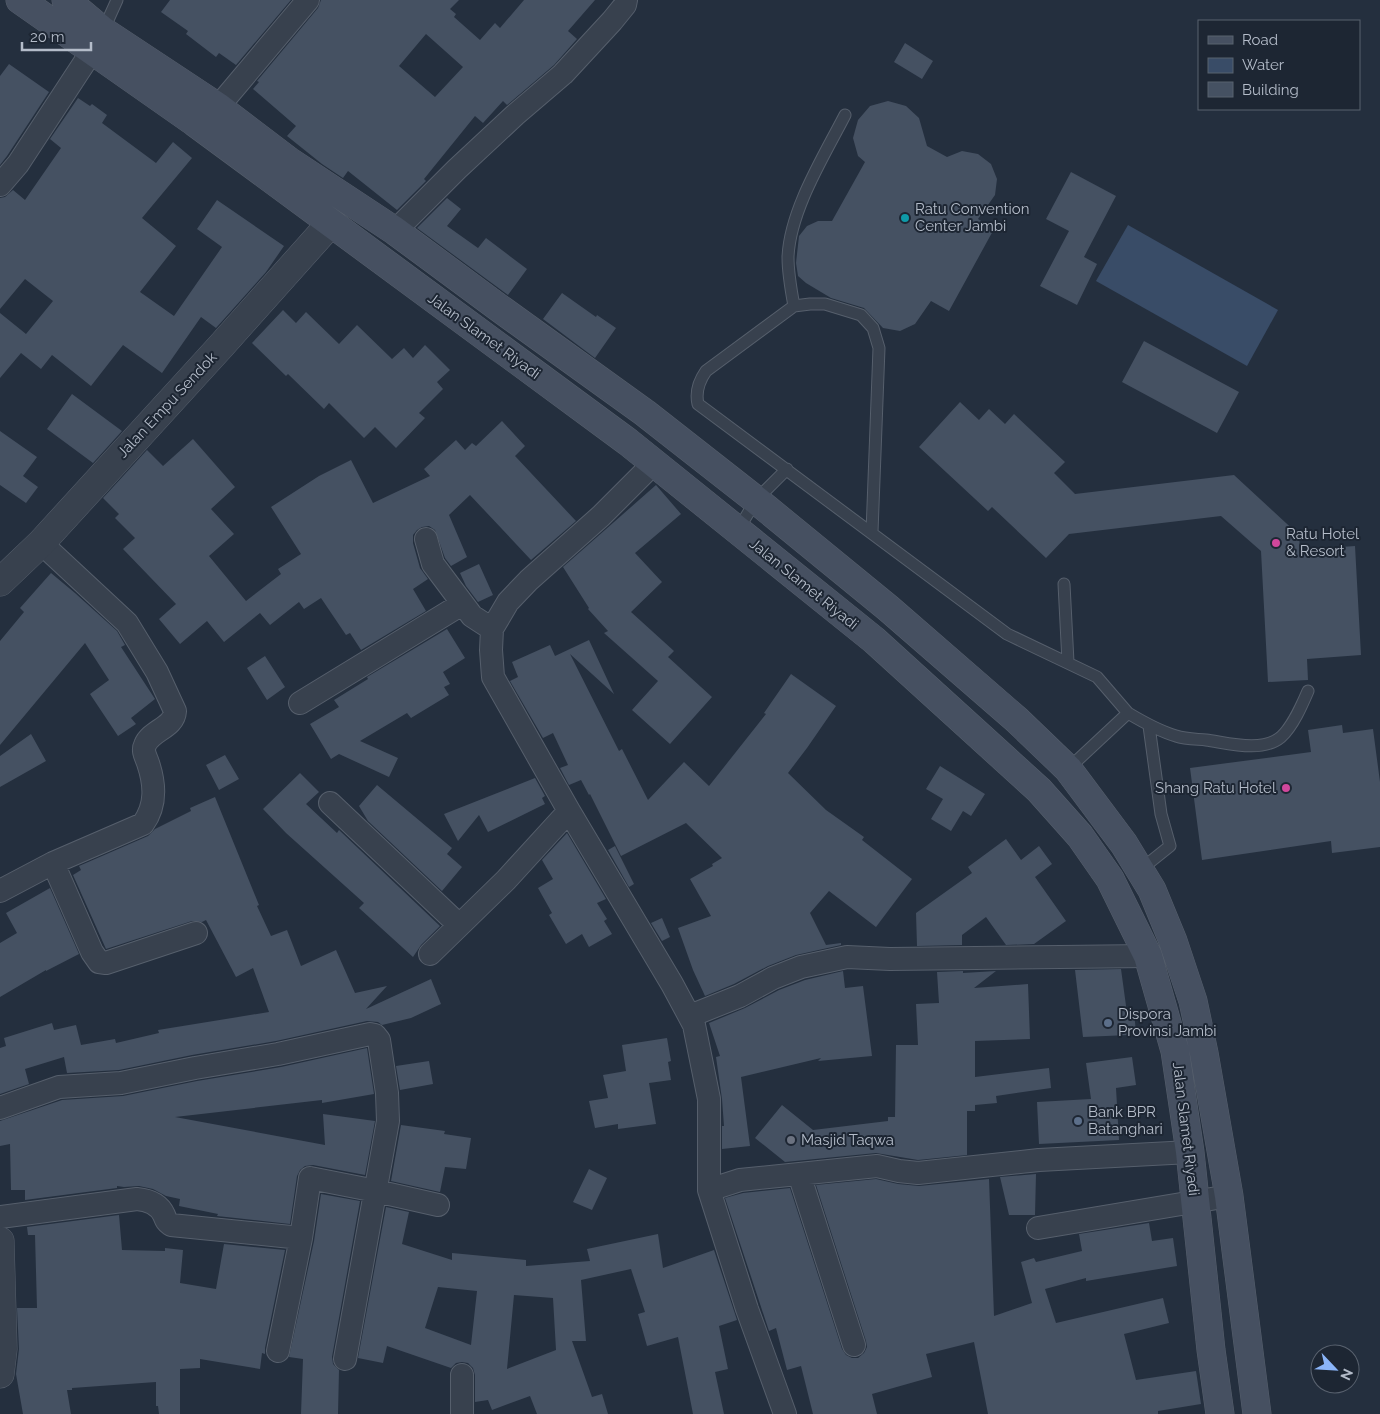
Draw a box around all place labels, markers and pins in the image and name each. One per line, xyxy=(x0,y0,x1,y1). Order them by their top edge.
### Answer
place label: Ratu Convention Center Jambi xyxy=(915,200,1030,235)
marker: Ratu Convention Center Jambi xyxy=(899,212,911,224)
place label: Ratu Hotel & Resort xyxy=(1286,525,1360,560)
marker: Ratu Hotel & Resort xyxy=(1270,537,1282,549)
place label: Shang Ratu Hotel xyxy=(1155,779,1277,797)
marker: Shang Ratu Hotel xyxy=(1280,782,1292,794)
place label: Dispora Provinsi Jambi xyxy=(1118,1005,1217,1040)
marker: Dispora Provinsi Jambi xyxy=(1102,1017,1114,1029)
place label: Bank BPR Batanghari xyxy=(1088,1103,1163,1138)
marker: Bank BPR Batanghari xyxy=(1072,1115,1084,1127)
place label: Masjid Taqwa xyxy=(801,1131,894,1149)
marker: Masjid Taqwa xyxy=(785,1134,797,1146)

